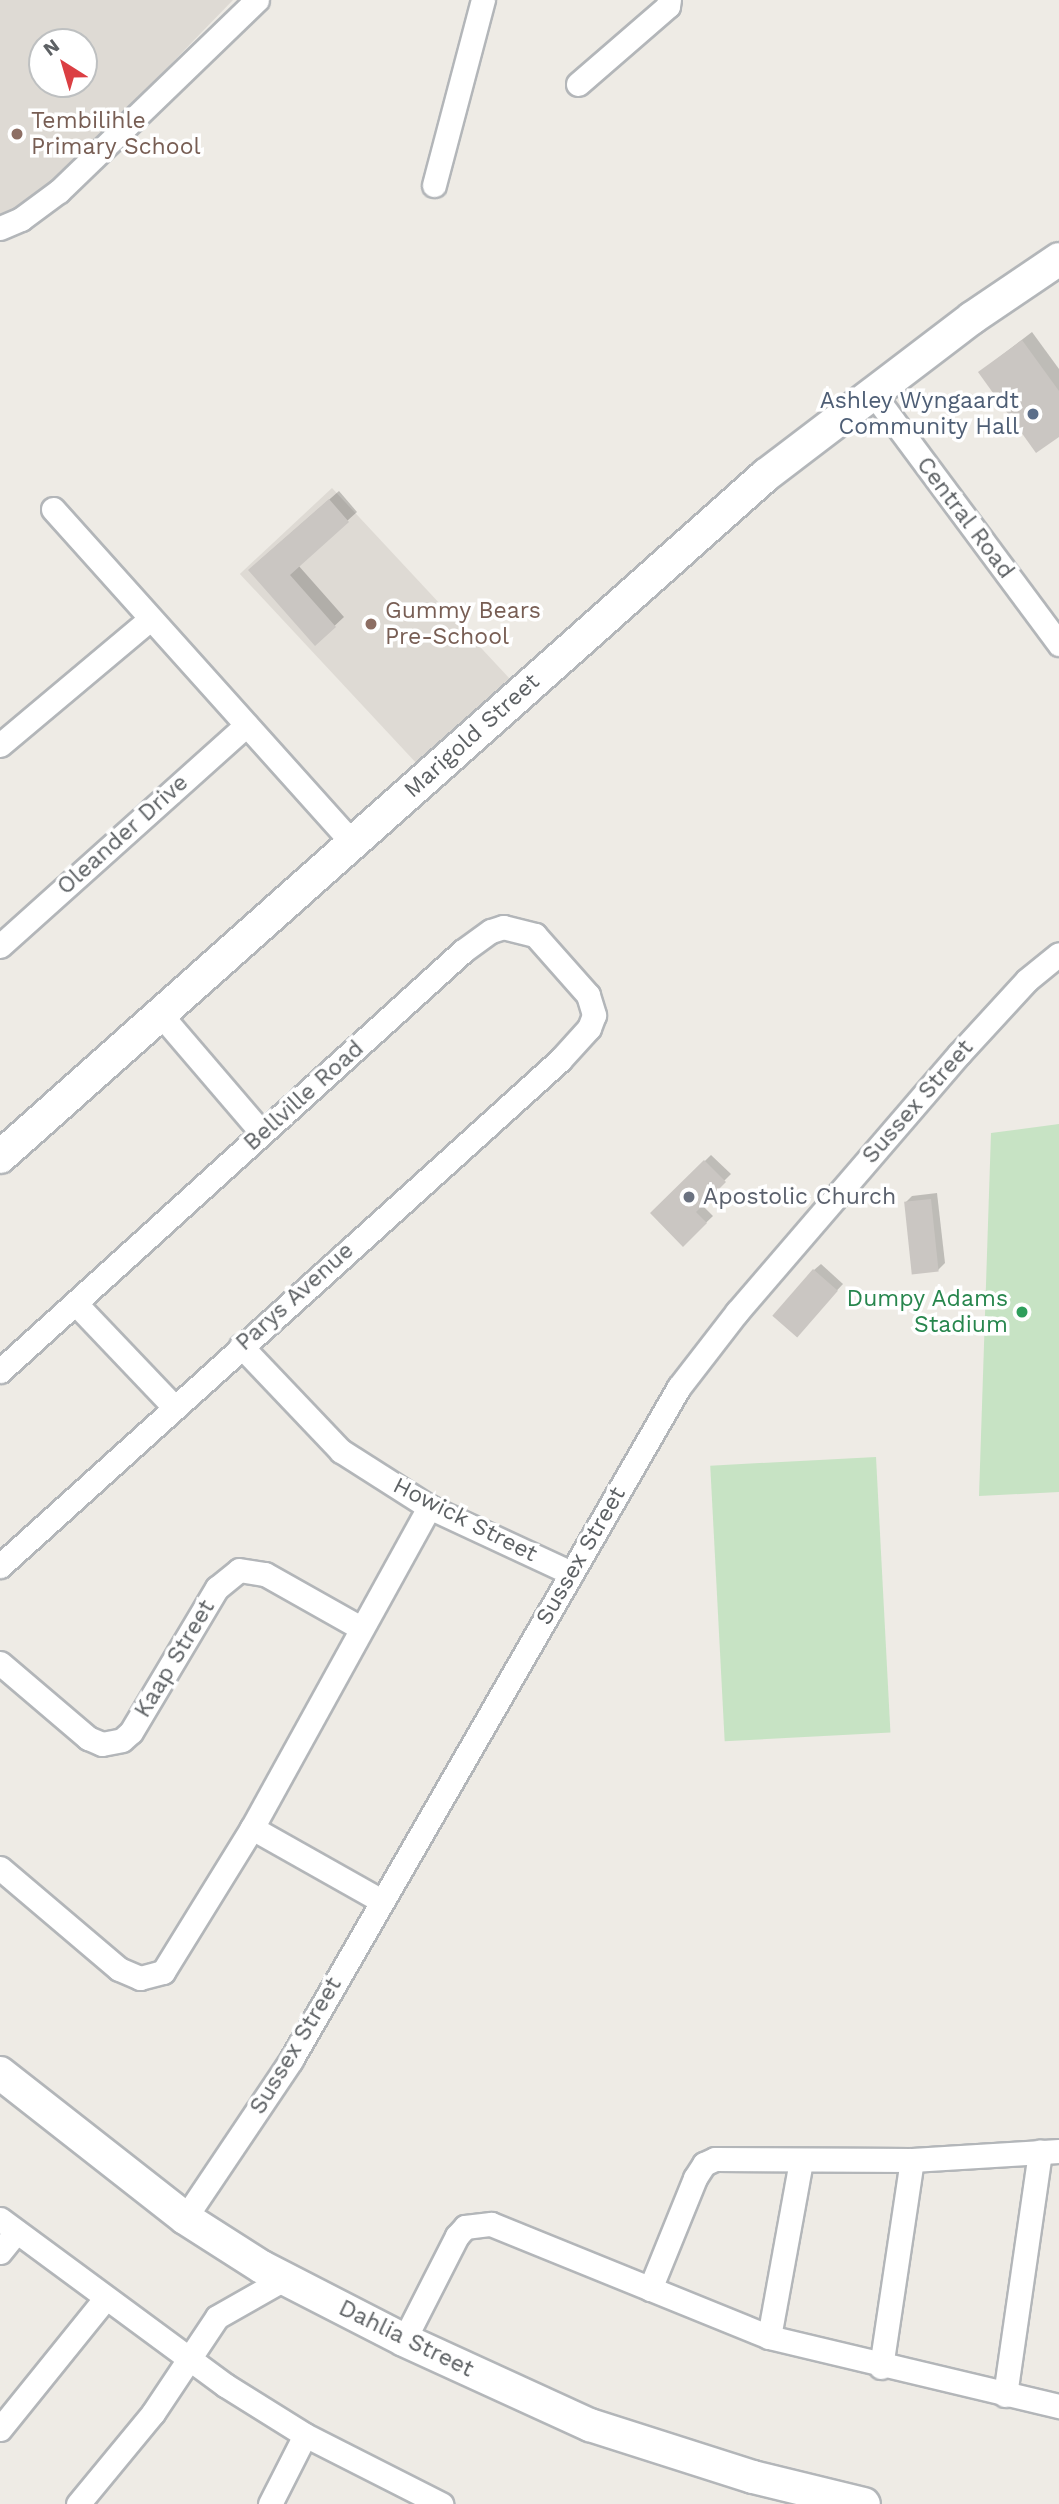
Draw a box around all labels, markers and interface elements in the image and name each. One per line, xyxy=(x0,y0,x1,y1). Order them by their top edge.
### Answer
north arrow xyxy=(28,28,98,98)
text: N xyxy=(39,34,64,61)
place label: Tembilihle Primary School xyxy=(31,107,201,161)
marker: Tembilihle Primary School xyxy=(9,126,25,142)
place label: Ashley Wyngaardt Community Hall xyxy=(819,387,1019,441)
marker: Ashley Wyngaardt Community Hall xyxy=(1025,406,1041,422)
street label: Central Road xyxy=(910,451,1020,585)
place label: Gummy Bears Pre-School xyxy=(385,597,541,651)
marker: Gummy Bears Pre-School xyxy=(363,616,379,632)
street label: Marigold Street xyxy=(399,668,545,804)
street label: Oleander Drive xyxy=(52,769,194,901)
street label: Sussex Street xyxy=(857,1034,979,1170)
street label: Bellville Road xyxy=(239,1035,369,1157)
place label: Apostolic Church xyxy=(703,1183,896,1211)
marker: Apostolic Church xyxy=(681,1189,697,1205)
street label: Parys Avenue xyxy=(230,1237,360,1357)
place label: Dumpy Adams Stadium xyxy=(845,1285,1008,1339)
marker: Dumpy Adams Stadium xyxy=(1014,1304,1030,1320)
street label: Howick Street xyxy=(388,1472,542,1568)
street label: Sussex Street xyxy=(530,1482,632,1630)
street label: Kaap Street xyxy=(129,1595,221,1723)
street label: Sussex Street xyxy=(244,1972,348,2120)
street label: Dahlia Street xyxy=(334,2294,478,2384)

